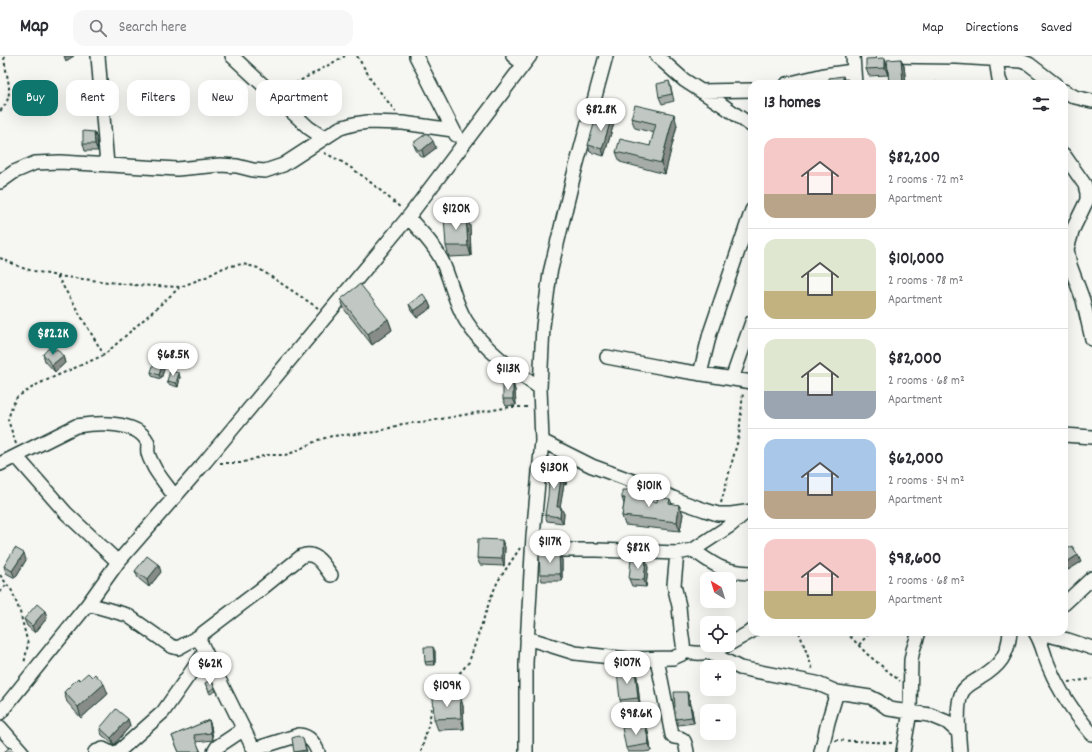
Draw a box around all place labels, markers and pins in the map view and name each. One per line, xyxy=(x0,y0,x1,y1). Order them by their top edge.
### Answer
pin: $82.8K xyxy=(568,98,634,132)
pin: $120K xyxy=(428,197,484,231)
pin: $82.2K xyxy=(20,322,86,356)
pin: $68.5K xyxy=(140,343,206,377)
pin: $113K xyxy=(480,357,536,391)
pin: $130K xyxy=(526,456,582,490)
pin: $101K xyxy=(621,474,677,508)
pin: $117K xyxy=(522,530,578,564)
pin: $82K xyxy=(614,536,662,570)
pin: $107K xyxy=(599,651,655,685)
pin: $62K xyxy=(186,652,234,686)
pin: $109K xyxy=(419,674,475,708)
pin: $98.6K xyxy=(603,702,669,736)

